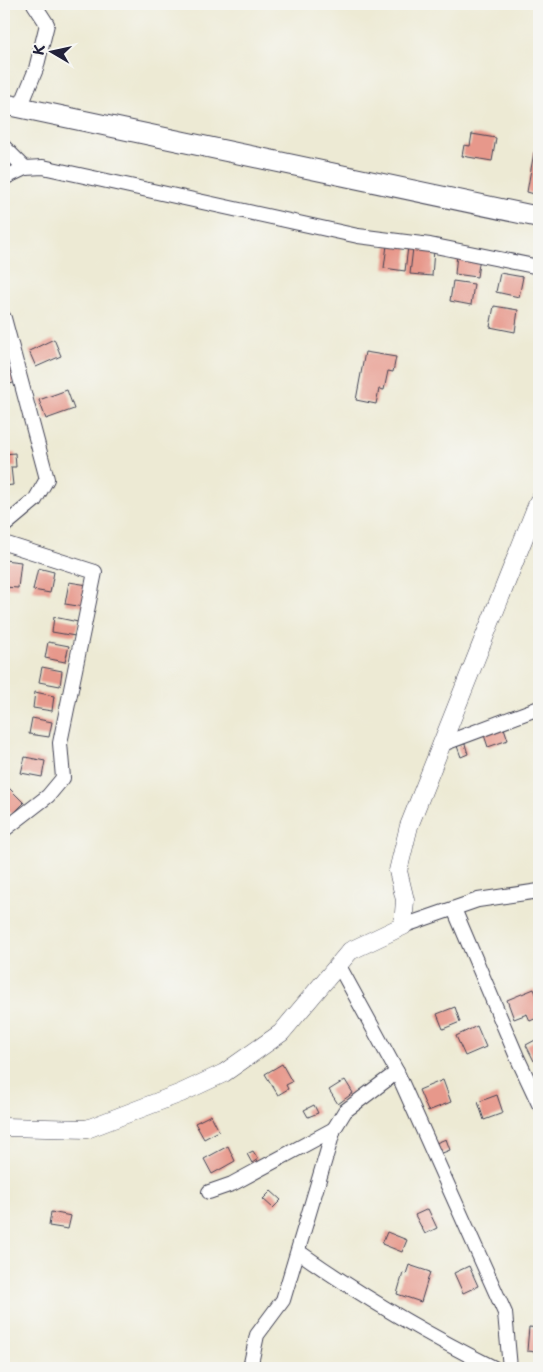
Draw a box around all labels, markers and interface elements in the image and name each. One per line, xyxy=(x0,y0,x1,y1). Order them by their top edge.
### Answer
north arrow xyxy=(28,28,78,78)
text: K xyxy=(27,43,50,57)

